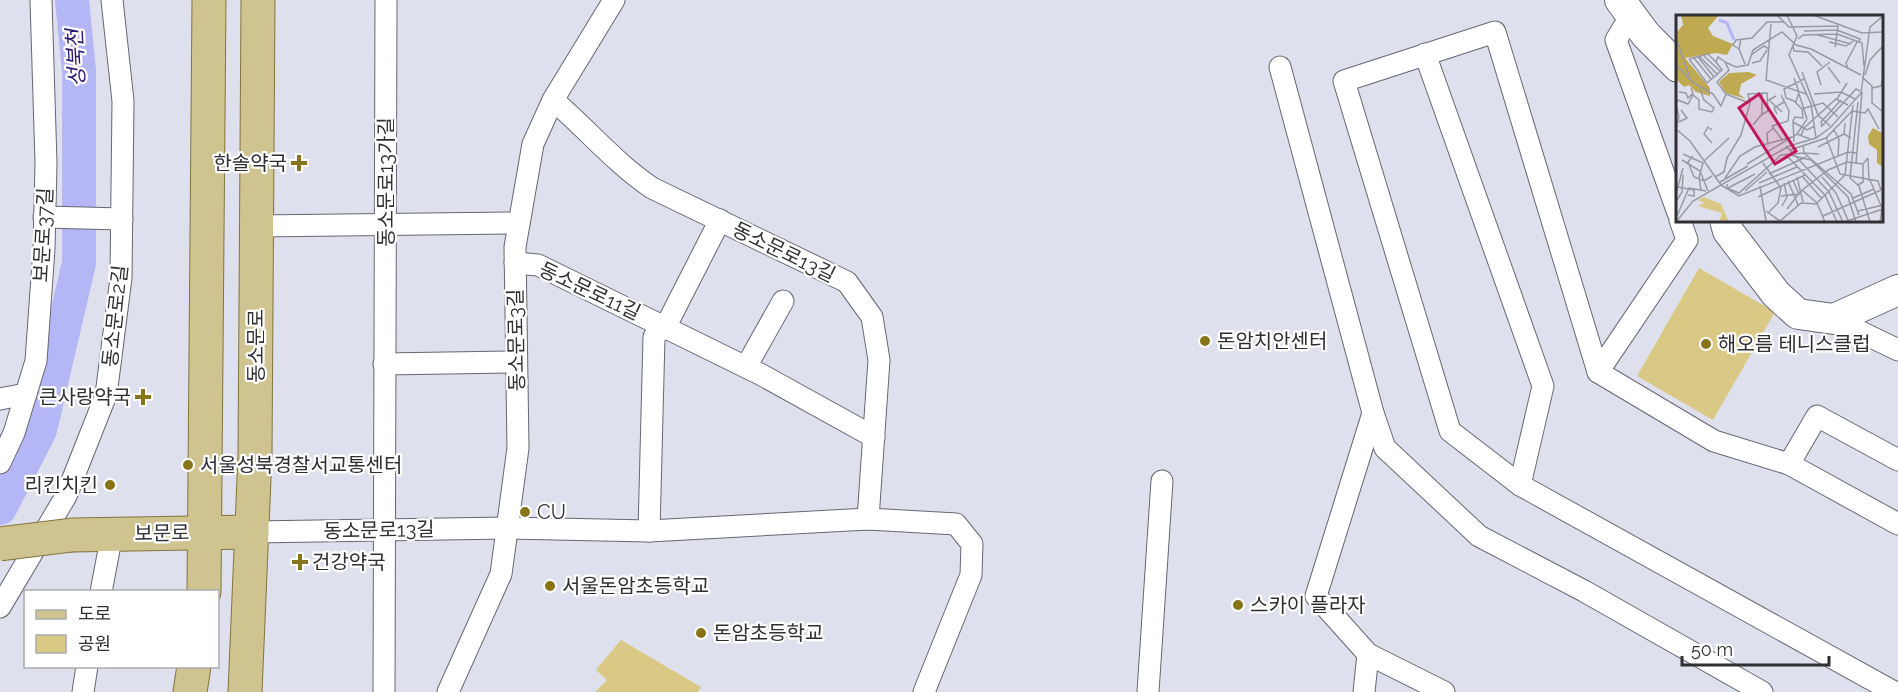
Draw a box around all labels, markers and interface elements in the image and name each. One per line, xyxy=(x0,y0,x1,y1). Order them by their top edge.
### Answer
inset map xyxy=(1676,15,1883,222)
water label: 성북천 xyxy=(61,26,90,88)
street label: 동소문로13가길 xyxy=(374,117,398,247)
place label: 한솔약국 xyxy=(213,151,287,175)
marker: 한솔약국 xyxy=(292,156,306,170)
street label: 보문로37길 xyxy=(29,187,57,283)
street label: 동소문로13길 xyxy=(729,217,839,287)
street label: 동소문로11길 xyxy=(535,257,645,325)
street label: 동소문로2길 xyxy=(98,264,132,368)
street label: 동소문로3길 xyxy=(503,288,529,392)
street label: 동소문로 xyxy=(244,309,268,383)
place label: 돈암치안센터 xyxy=(1217,329,1327,353)
place label: 해오름 테니스클럽 xyxy=(1718,332,1870,356)
marker: 돈암치안센터 xyxy=(1198,334,1212,348)
marker: 해오름 테니스클럽 xyxy=(1699,337,1713,351)
place label: 큰사랑약국 xyxy=(39,385,131,409)
marker: 큰사랑약국 xyxy=(136,390,150,404)
place label: 서울성북경찰서교통센터 xyxy=(200,453,402,477)
marker: 서울성북경찰서교통센터 xyxy=(181,458,195,472)
place label: 리킨치킨 xyxy=(24,473,98,497)
marker: 리킨치킨 xyxy=(103,478,117,492)
place label: CU xyxy=(537,500,566,524)
marker: CU xyxy=(518,505,532,519)
street label: 동소문로13길 xyxy=(323,517,435,543)
street label: 보문로 xyxy=(134,521,190,545)
place label: 건강약국 xyxy=(312,550,386,574)
marker: 건강약국 xyxy=(293,555,307,569)
place label: 서울돈암초등학교 xyxy=(562,574,709,598)
marker: 서울돈암초등학교 xyxy=(543,579,557,593)
legend xyxy=(24,590,219,668)
place label: 스카이 플라자 xyxy=(1250,593,1366,617)
marker: 스카이 플라자 xyxy=(1231,598,1245,612)
text: 도로 xyxy=(78,603,111,624)
place label: 돈암초등학교 xyxy=(713,621,823,645)
marker: 돈암초등학교 xyxy=(694,626,708,640)
scale bar xyxy=(1682,629,1829,667)
text: 공원 xyxy=(78,633,111,654)
text: 50 m xyxy=(1691,639,1733,660)

